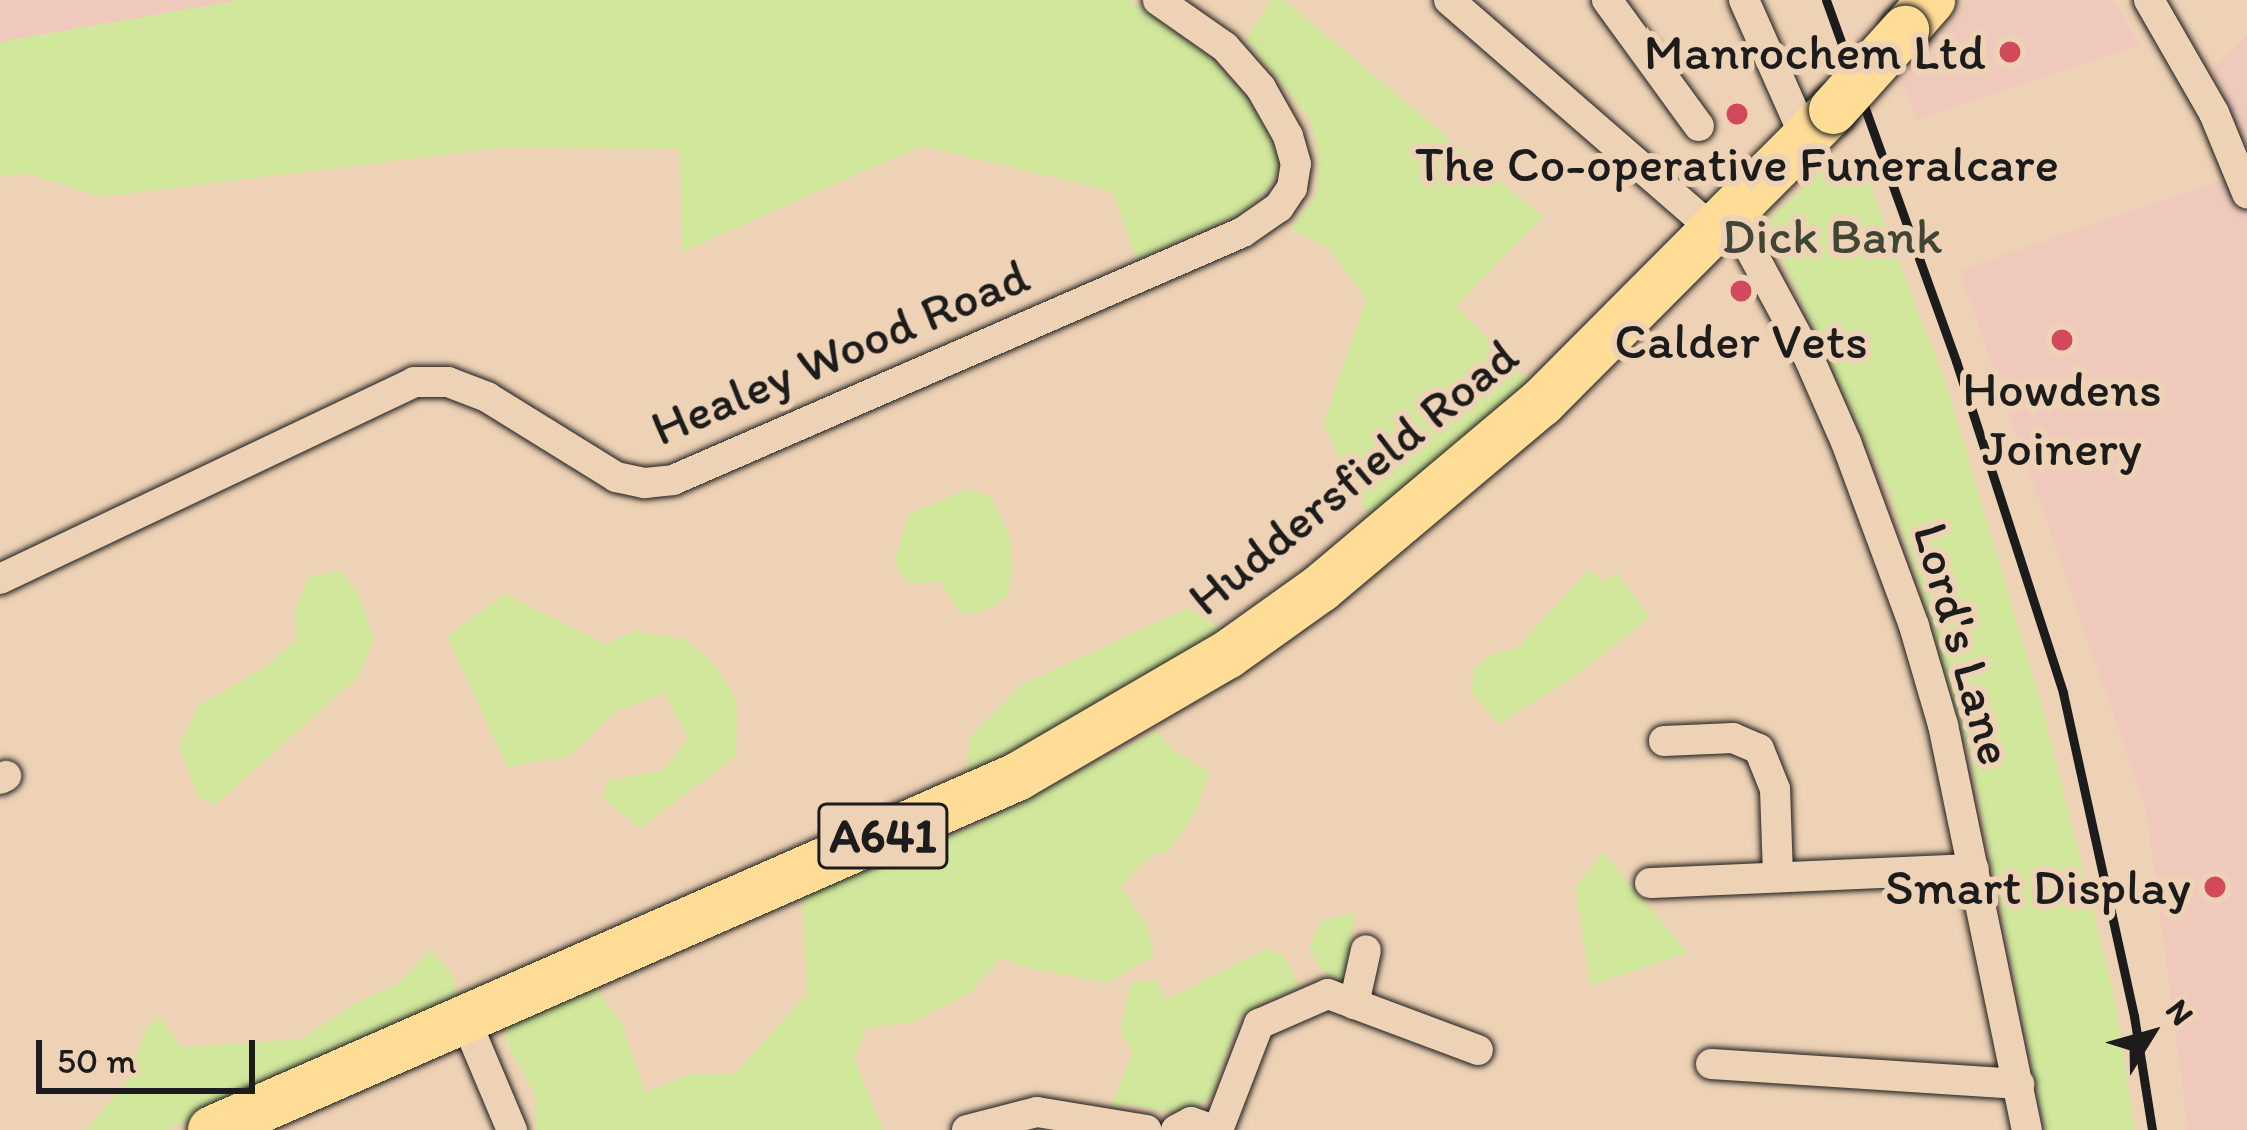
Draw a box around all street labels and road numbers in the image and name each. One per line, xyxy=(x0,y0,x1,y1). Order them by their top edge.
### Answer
street label: Healey Wood Road xyxy=(643,245,1037,459)
street label: Huddersfield Road xyxy=(1176,325,1530,629)
street label: Lord's Lane xyxy=(1899,516,2027,772)
road number: A641 xyxy=(817,794,949,878)

